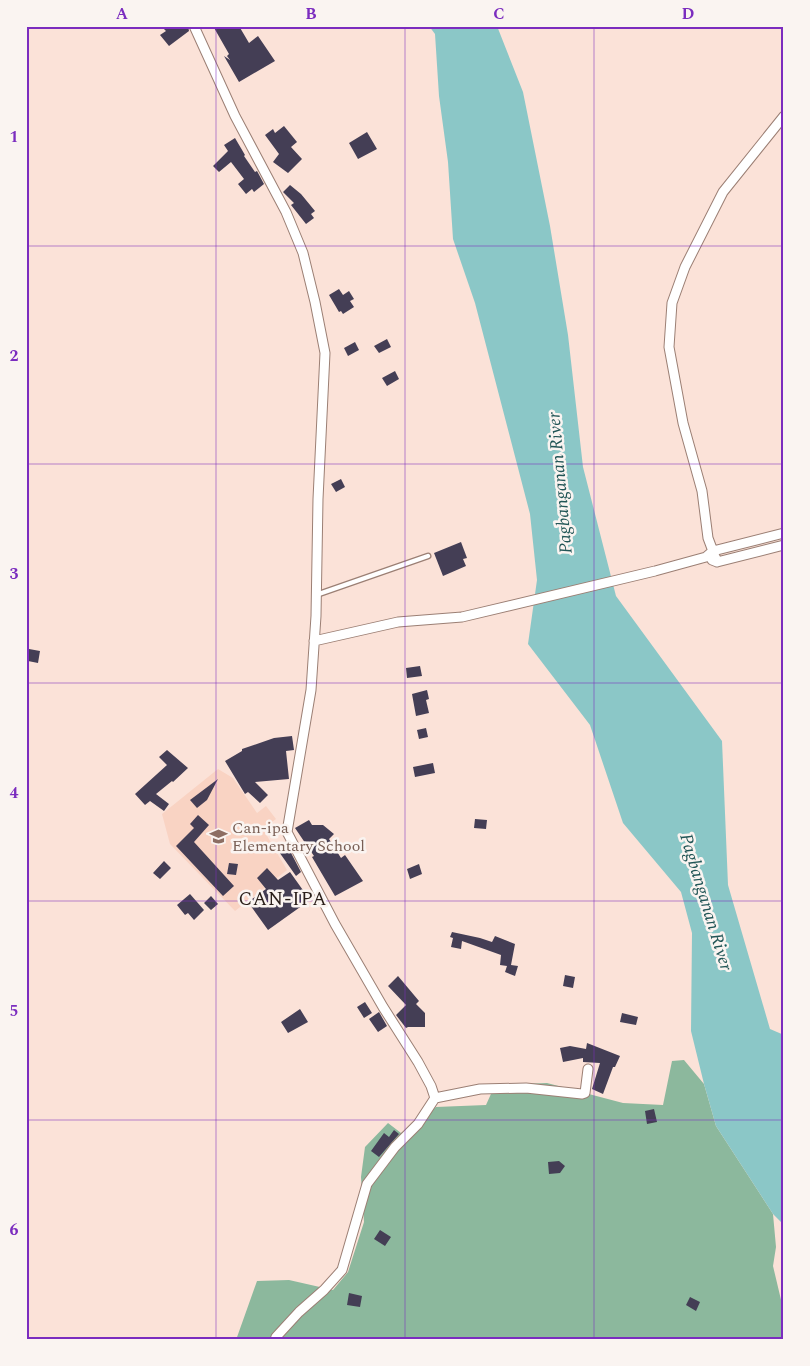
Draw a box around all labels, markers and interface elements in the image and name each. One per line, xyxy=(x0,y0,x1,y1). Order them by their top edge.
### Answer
text: A xyxy=(116,2,129,26)
text: B xyxy=(305,2,317,26)
text: C xyxy=(493,2,505,26)
text: D xyxy=(682,2,695,26)
text: 1 xyxy=(10,125,18,149)
text: 2 xyxy=(10,344,19,368)
water label: Pagbanganan River xyxy=(540,410,580,555)
text: 3 xyxy=(10,562,19,586)
text: 4 xyxy=(10,781,19,805)
place label: Can-ipa Elementary School xyxy=(232,816,365,858)
school or university icon: Can-ipa Elementary School xyxy=(208,827,228,847)
water label: Pagbanganan River xyxy=(672,830,740,975)
district label: CAN-IPA xyxy=(238,885,328,914)
text: 5 xyxy=(10,999,18,1023)
text: 6 xyxy=(10,1218,19,1242)

